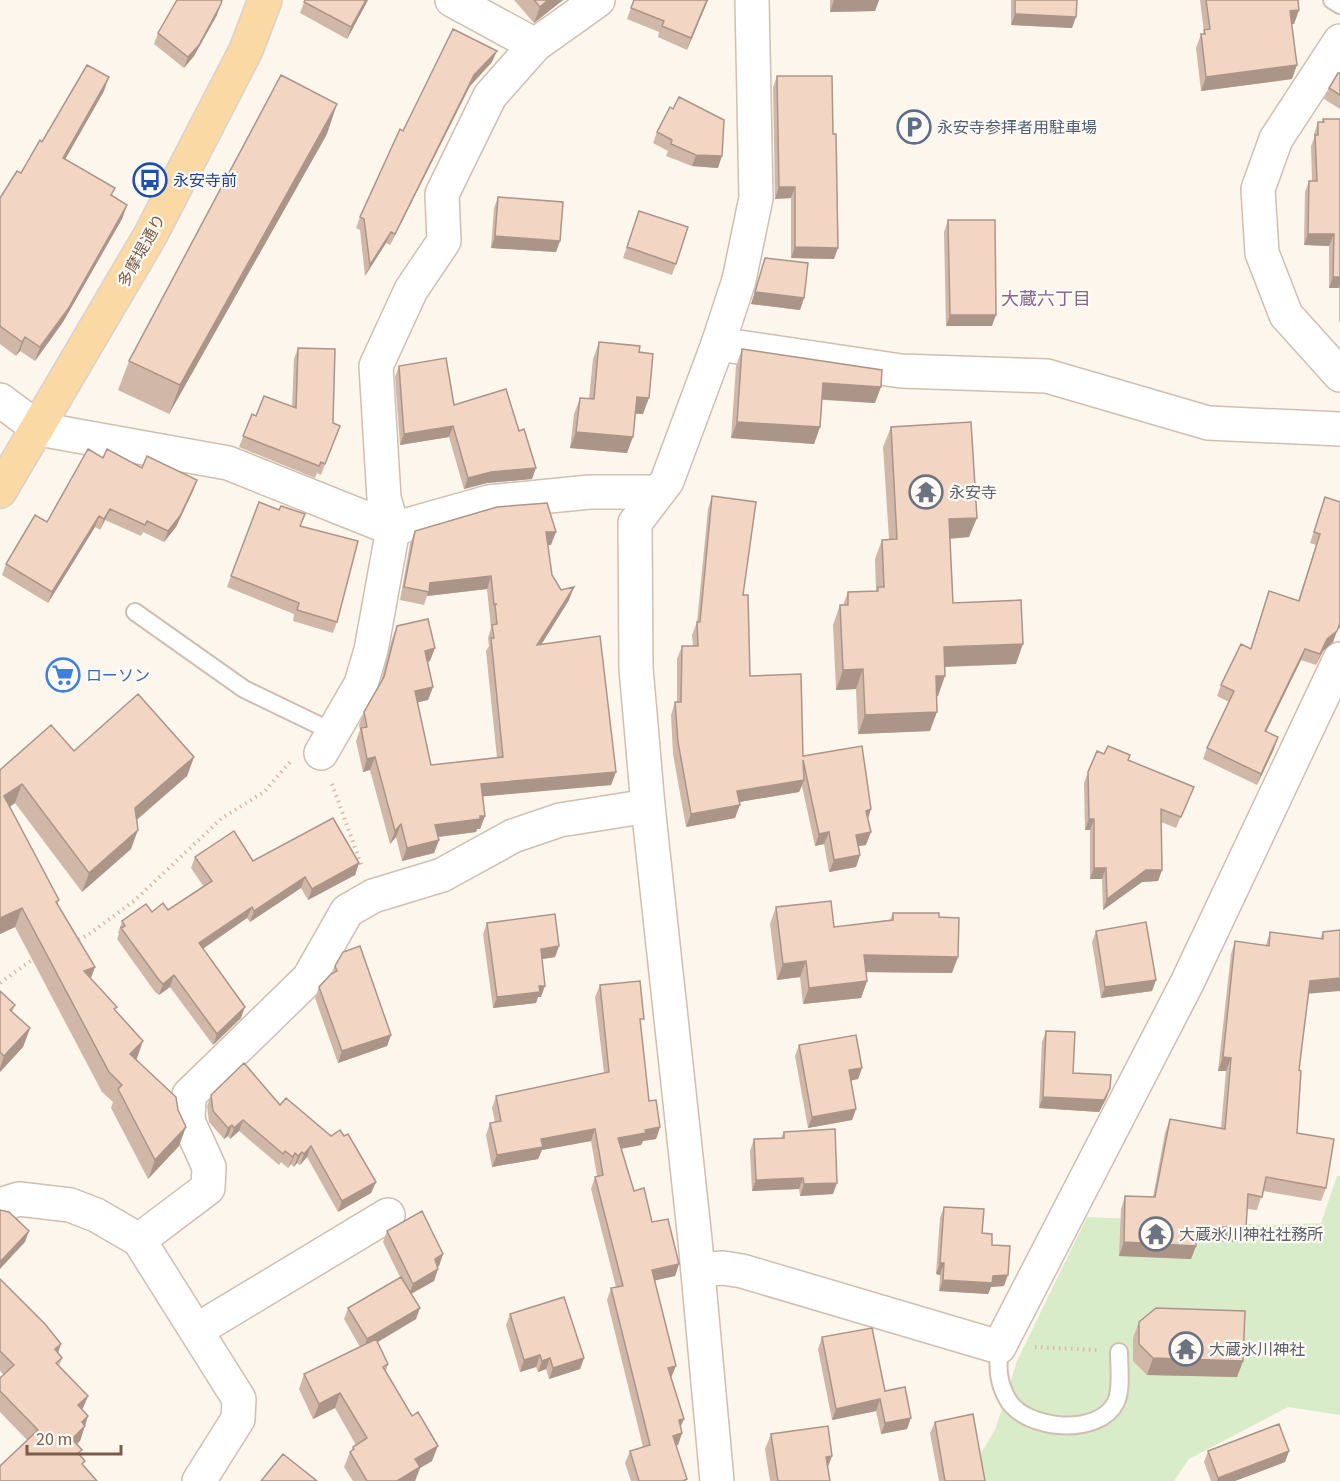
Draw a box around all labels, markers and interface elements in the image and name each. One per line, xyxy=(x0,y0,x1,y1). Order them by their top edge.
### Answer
parking icon: 永安寺参拝者用駐車場 xyxy=(896,109,932,145)
place label: 永安寺参拝者用駐車場 xyxy=(937,117,1097,139)
bus stop icon: 永安寺前 xyxy=(132,162,168,198)
place label: 永安寺前 xyxy=(173,170,237,192)
street label: 多摩堤通り xyxy=(113,210,171,291)
district label: 大蔵六丁目 xyxy=(1001,287,1091,312)
temple icon: 永安寺 xyxy=(908,474,944,510)
place label: 永安寺 xyxy=(949,482,997,504)
supermarket icon: ローソン xyxy=(45,657,81,693)
place label: ローソン xyxy=(86,665,150,687)
temple icon: 大蔵氷川神社社務所 xyxy=(1138,1216,1174,1252)
place label: 大蔵氷川神社社務所 xyxy=(1179,1224,1323,1246)
temple icon: 大蔵氷川神社 xyxy=(1168,1331,1204,1367)
place label: 大蔵氷川神社 xyxy=(1209,1339,1305,1361)
scale bar xyxy=(27,1418,122,1456)
text: 20 m xyxy=(36,1427,72,1452)

